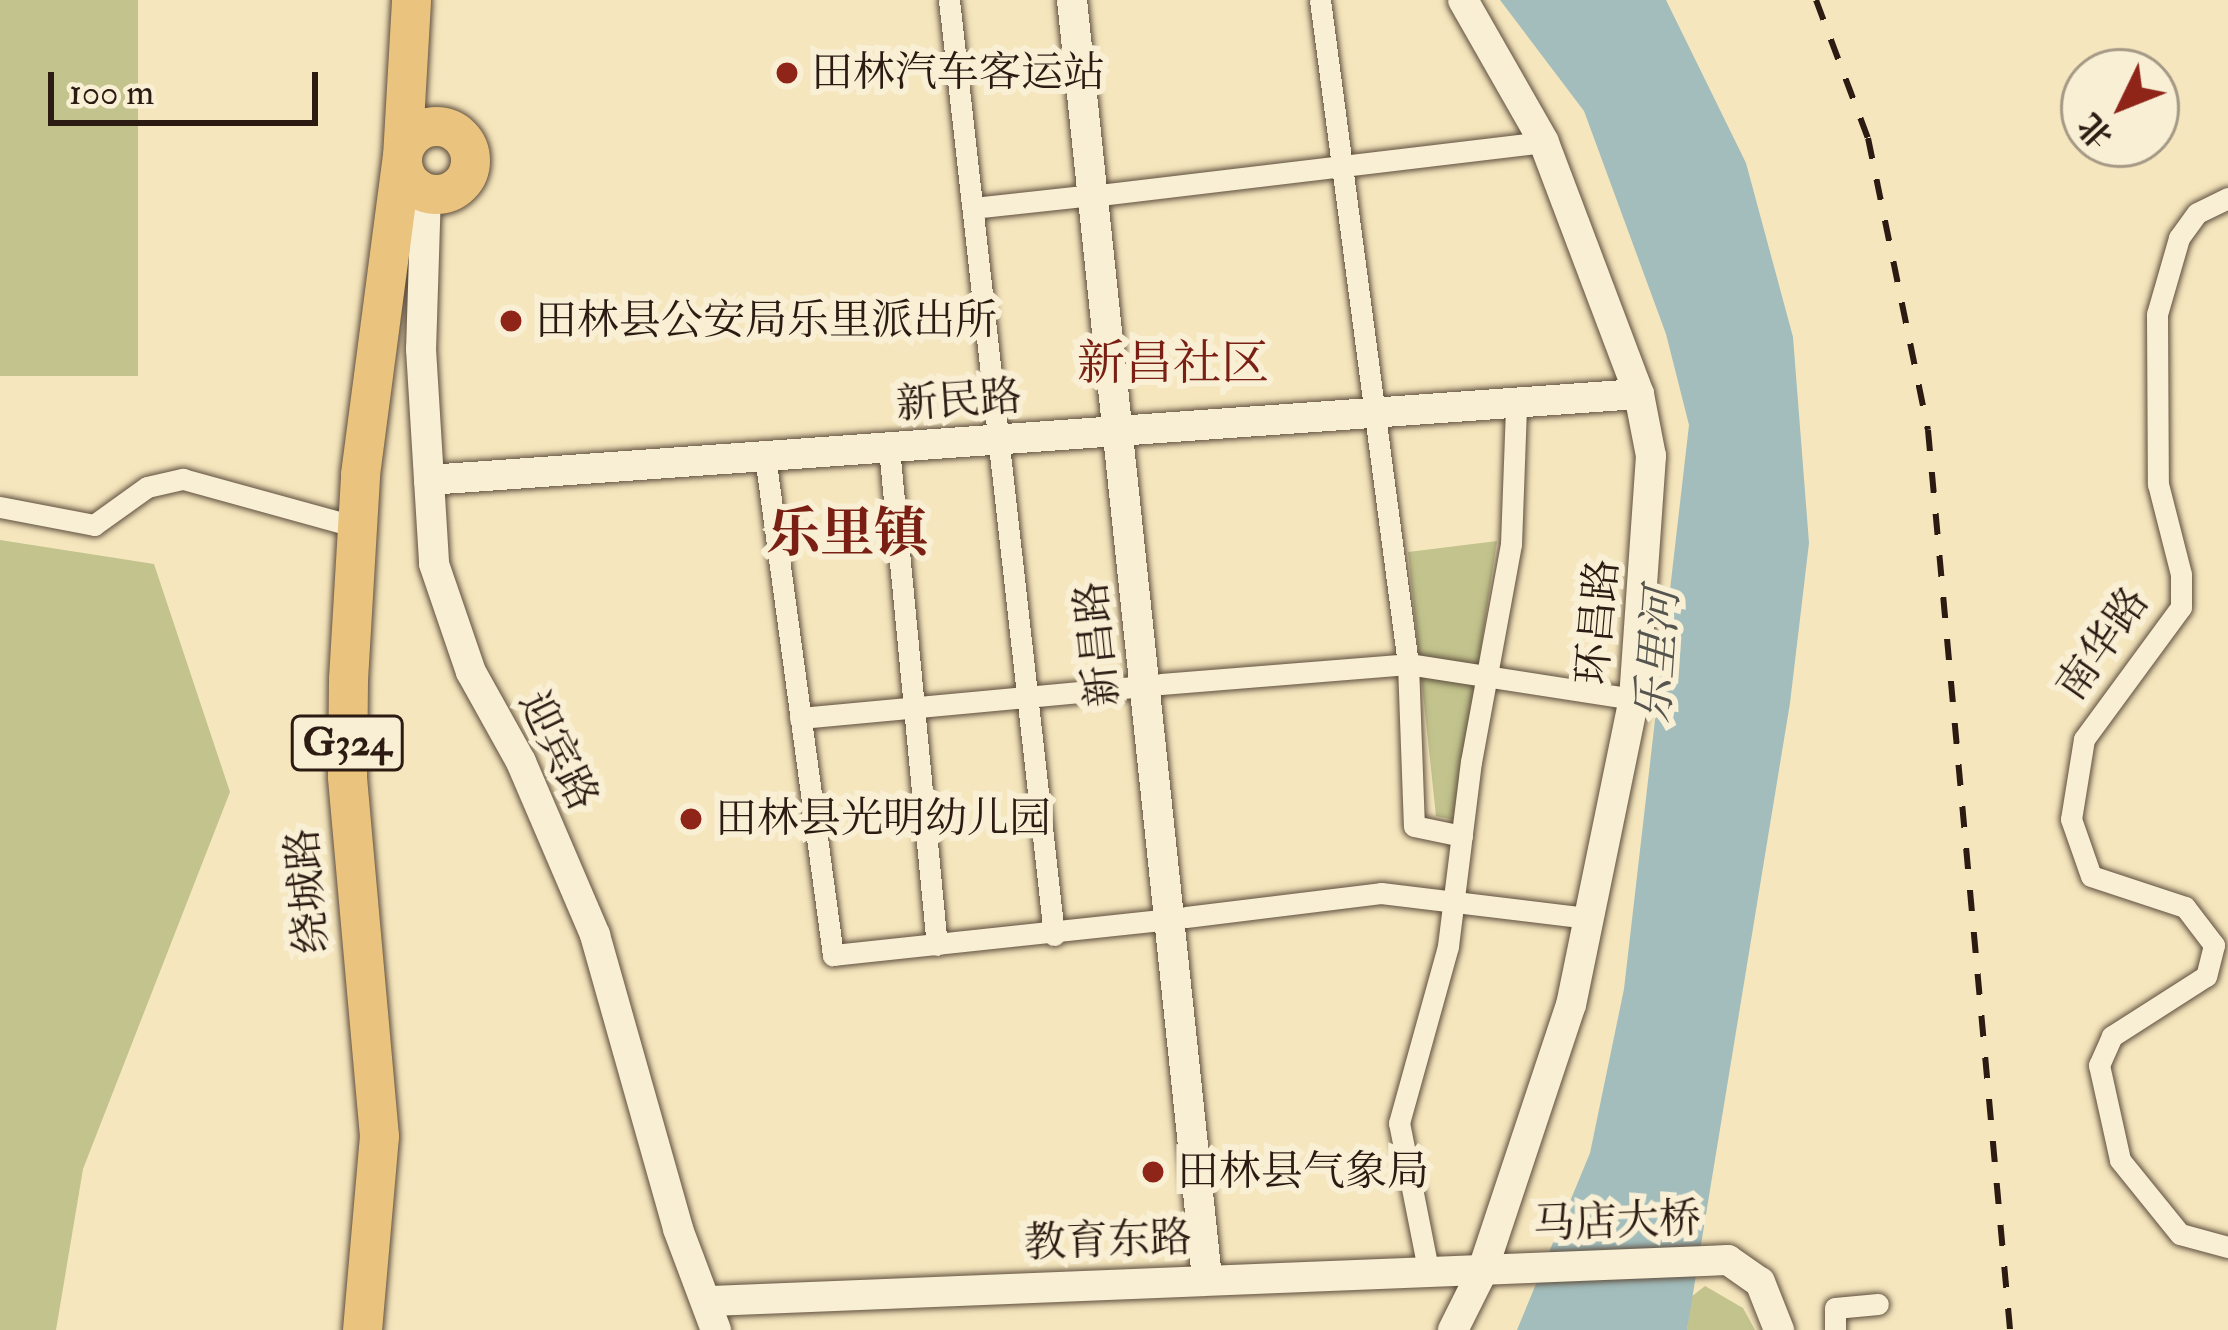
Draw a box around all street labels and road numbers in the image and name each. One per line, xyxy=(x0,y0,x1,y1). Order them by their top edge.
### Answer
street label: 新民路 xyxy=(894,371,1024,431)
street label: 环昌路 xyxy=(1567,557,1629,687)
street label: 南华路 xyxy=(2046,578,2160,710)
street label: 新昌路 xyxy=(1066,579,1130,709)
street label: 迎宾路 xyxy=(508,683,608,819)
road number: G324 xyxy=(290,710,404,776)
street label: 绕城路 xyxy=(277,826,339,956)
street label: 马店大桥 xyxy=(1532,1194,1702,1250)
street label: 教育东路 xyxy=(1023,1213,1193,1269)

